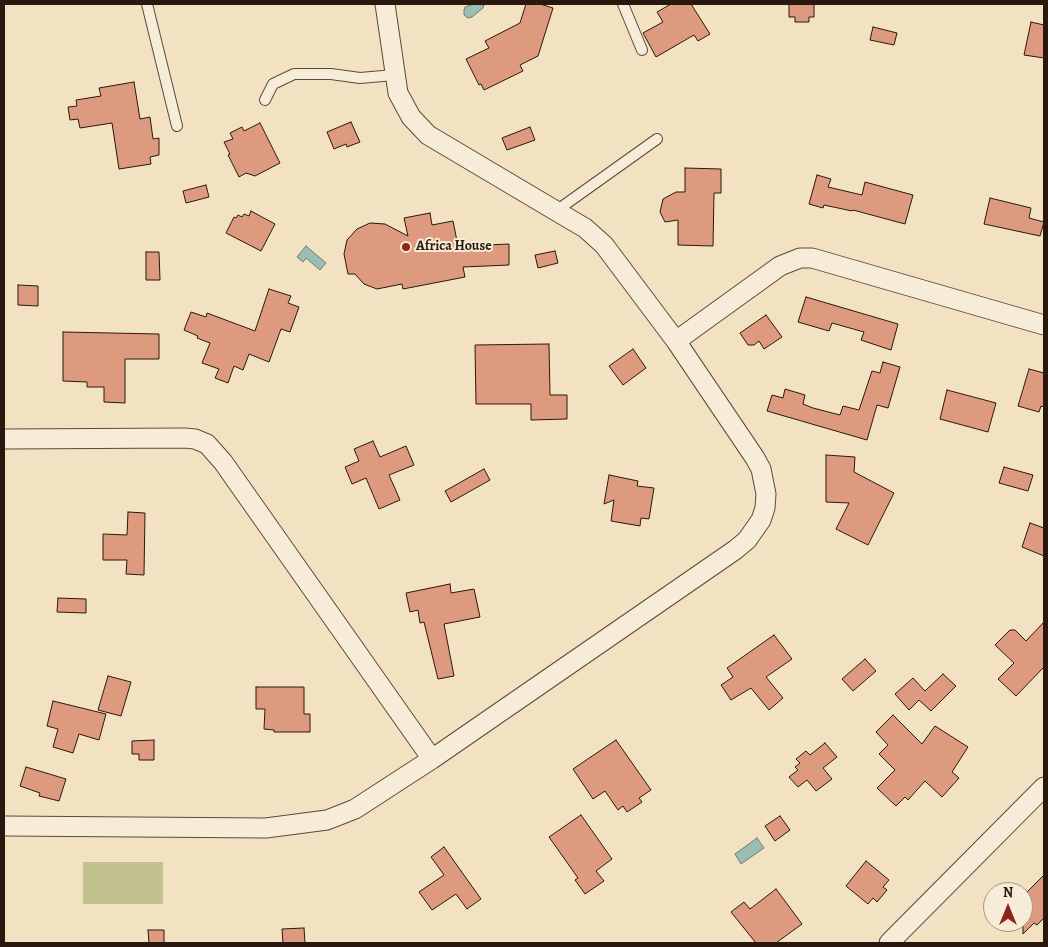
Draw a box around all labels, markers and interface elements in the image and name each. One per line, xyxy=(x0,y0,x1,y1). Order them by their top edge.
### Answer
place label: Africa House xyxy=(416,239,492,255)
marker: Africa House xyxy=(400,241,412,253)
north arrow xyxy=(983,882,1033,932)
text: N xyxy=(1003,883,1013,902)

